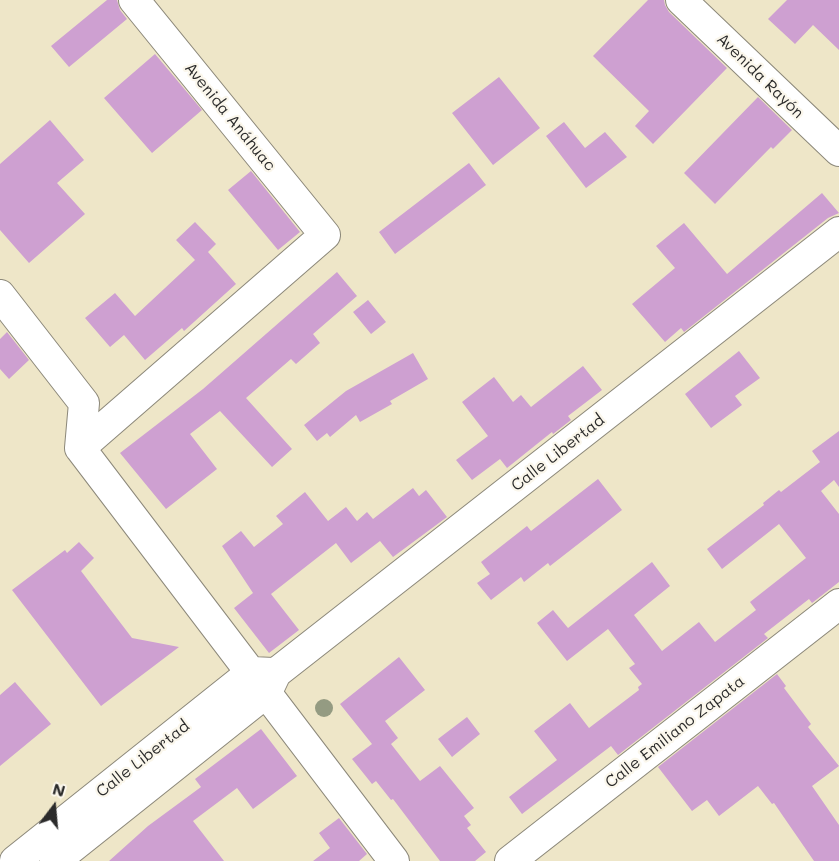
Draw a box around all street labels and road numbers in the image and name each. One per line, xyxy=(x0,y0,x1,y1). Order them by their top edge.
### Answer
street label: Avenida Rayón xyxy=(712,30,808,122)
street label: Avenida Anáhuac xyxy=(180,59,280,175)
street label: Calle Libertad xyxy=(508,411,608,495)
street label: Calle Emiliano Zapata xyxy=(602,672,748,792)
street label: Calle Libertad xyxy=(93,717,193,801)

